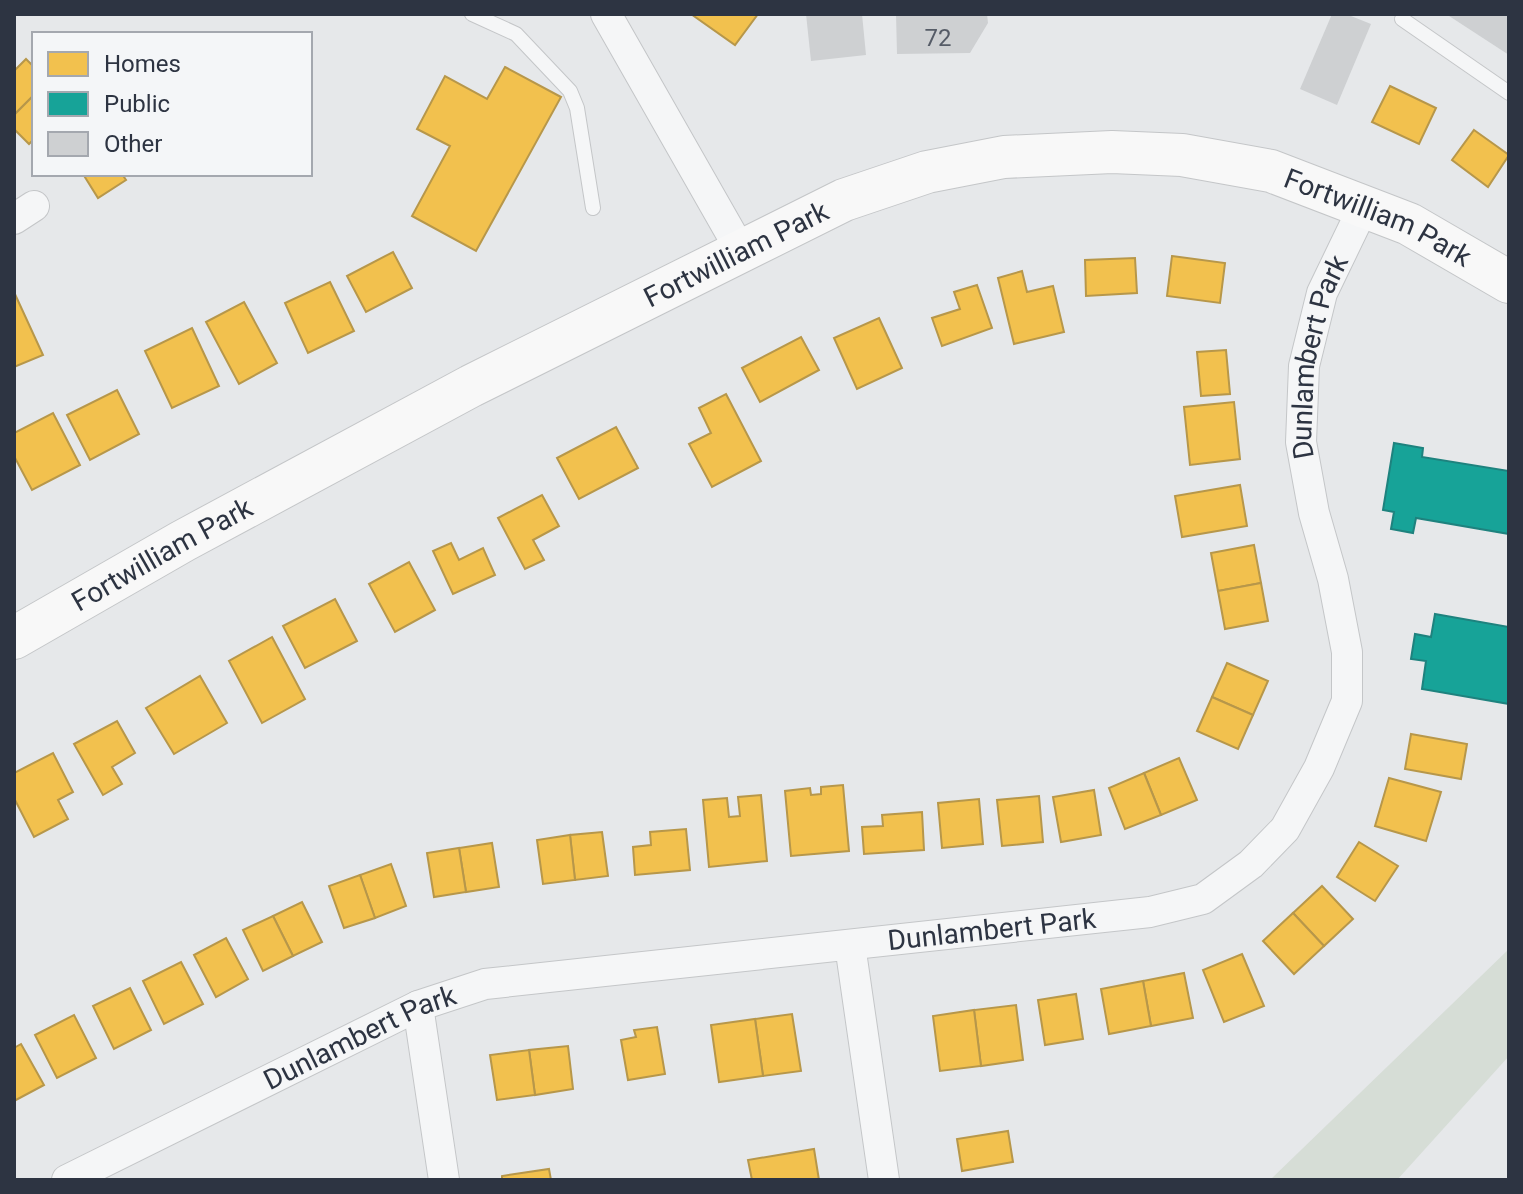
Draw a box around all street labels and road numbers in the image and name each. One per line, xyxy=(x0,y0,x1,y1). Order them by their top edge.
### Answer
street label: Fortwilliam Park xyxy=(1279,162,1478,274)
street label: Fortwilliam Park xyxy=(638,194,835,314)
street label: Dunlambert Park xyxy=(1285,249,1355,462)
street label: Fortwilliam Park xyxy=(66,490,259,618)
street label: Dunlambert Park xyxy=(886,902,1098,957)
street label: Dunlambert Park xyxy=(258,978,461,1097)

